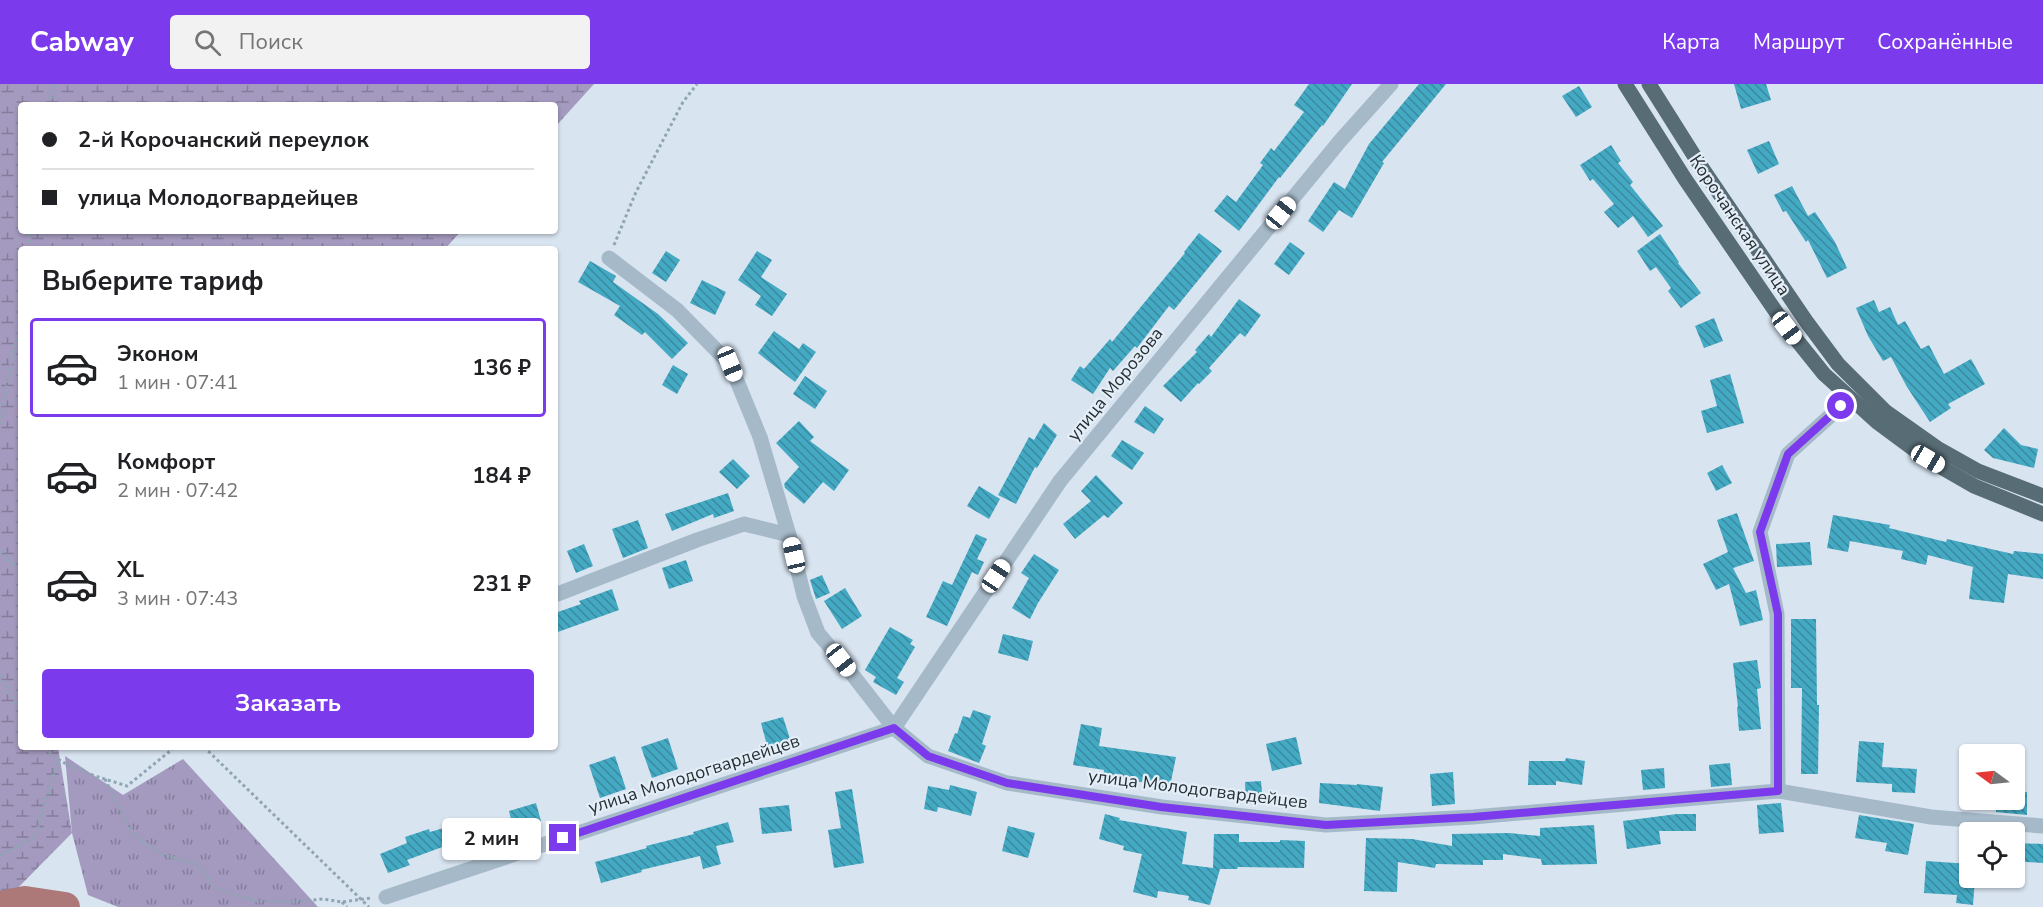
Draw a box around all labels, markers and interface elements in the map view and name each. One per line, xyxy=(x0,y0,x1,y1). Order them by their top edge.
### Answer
search box xyxy=(170,15,590,69)
text: Cabway xyxy=(30,23,134,61)
icon: search xyxy=(191,26,224,59)
text: Поиск xyxy=(239,27,303,57)
text: Карта xyxy=(1662,28,1720,56)
text: Маршрут xyxy=(1753,28,1844,56)
text: Сохранённые xyxy=(1877,28,2013,56)
text: 2-й Корочанский переулок xyxy=(78,125,369,155)
street label: Корочанская улица xyxy=(1684,150,1796,300)
text: улица Молодогвардейцев xyxy=(78,183,358,213)
car xyxy=(1263,193,1299,233)
text: Выберите тариф xyxy=(42,263,264,300)
car xyxy=(1769,308,1805,348)
street label: улица Морозова xyxy=(1062,322,1168,446)
text: Эконом xyxy=(117,339,199,369)
icon: car xyxy=(45,341,99,395)
car xyxy=(715,344,745,384)
text: 136 ₽ xyxy=(472,353,531,383)
text: 1 мин · 07:41 xyxy=(117,369,238,396)
route start xyxy=(1827,392,1854,419)
car xyxy=(1908,442,1948,476)
text: Комфорт xyxy=(117,447,215,477)
icon: car xyxy=(45,449,99,503)
text: 184 ₽ xyxy=(472,461,531,491)
text: 2 мин · 07:42 xyxy=(117,477,238,504)
car xyxy=(781,535,807,575)
text: XL xyxy=(117,555,144,585)
car xyxy=(978,556,1014,596)
icon: car xyxy=(45,557,99,611)
text: 231 ₽ xyxy=(472,569,531,599)
text: 3 мин · 07:43 xyxy=(117,585,238,612)
car xyxy=(823,640,859,680)
button: Заказать xyxy=(42,669,534,738)
street label: улица Молодогвардейцев xyxy=(585,728,803,820)
north arrow xyxy=(1959,744,2025,810)
map controls xyxy=(1959,744,2025,888)
street label: улица Молодогвардейцев xyxy=(1087,764,1309,814)
callout: 2 мин xyxy=(443,817,542,859)
button: locate xyxy=(1959,822,2025,888)
route end xyxy=(549,824,576,851)
text: 2 мин xyxy=(464,825,519,852)

